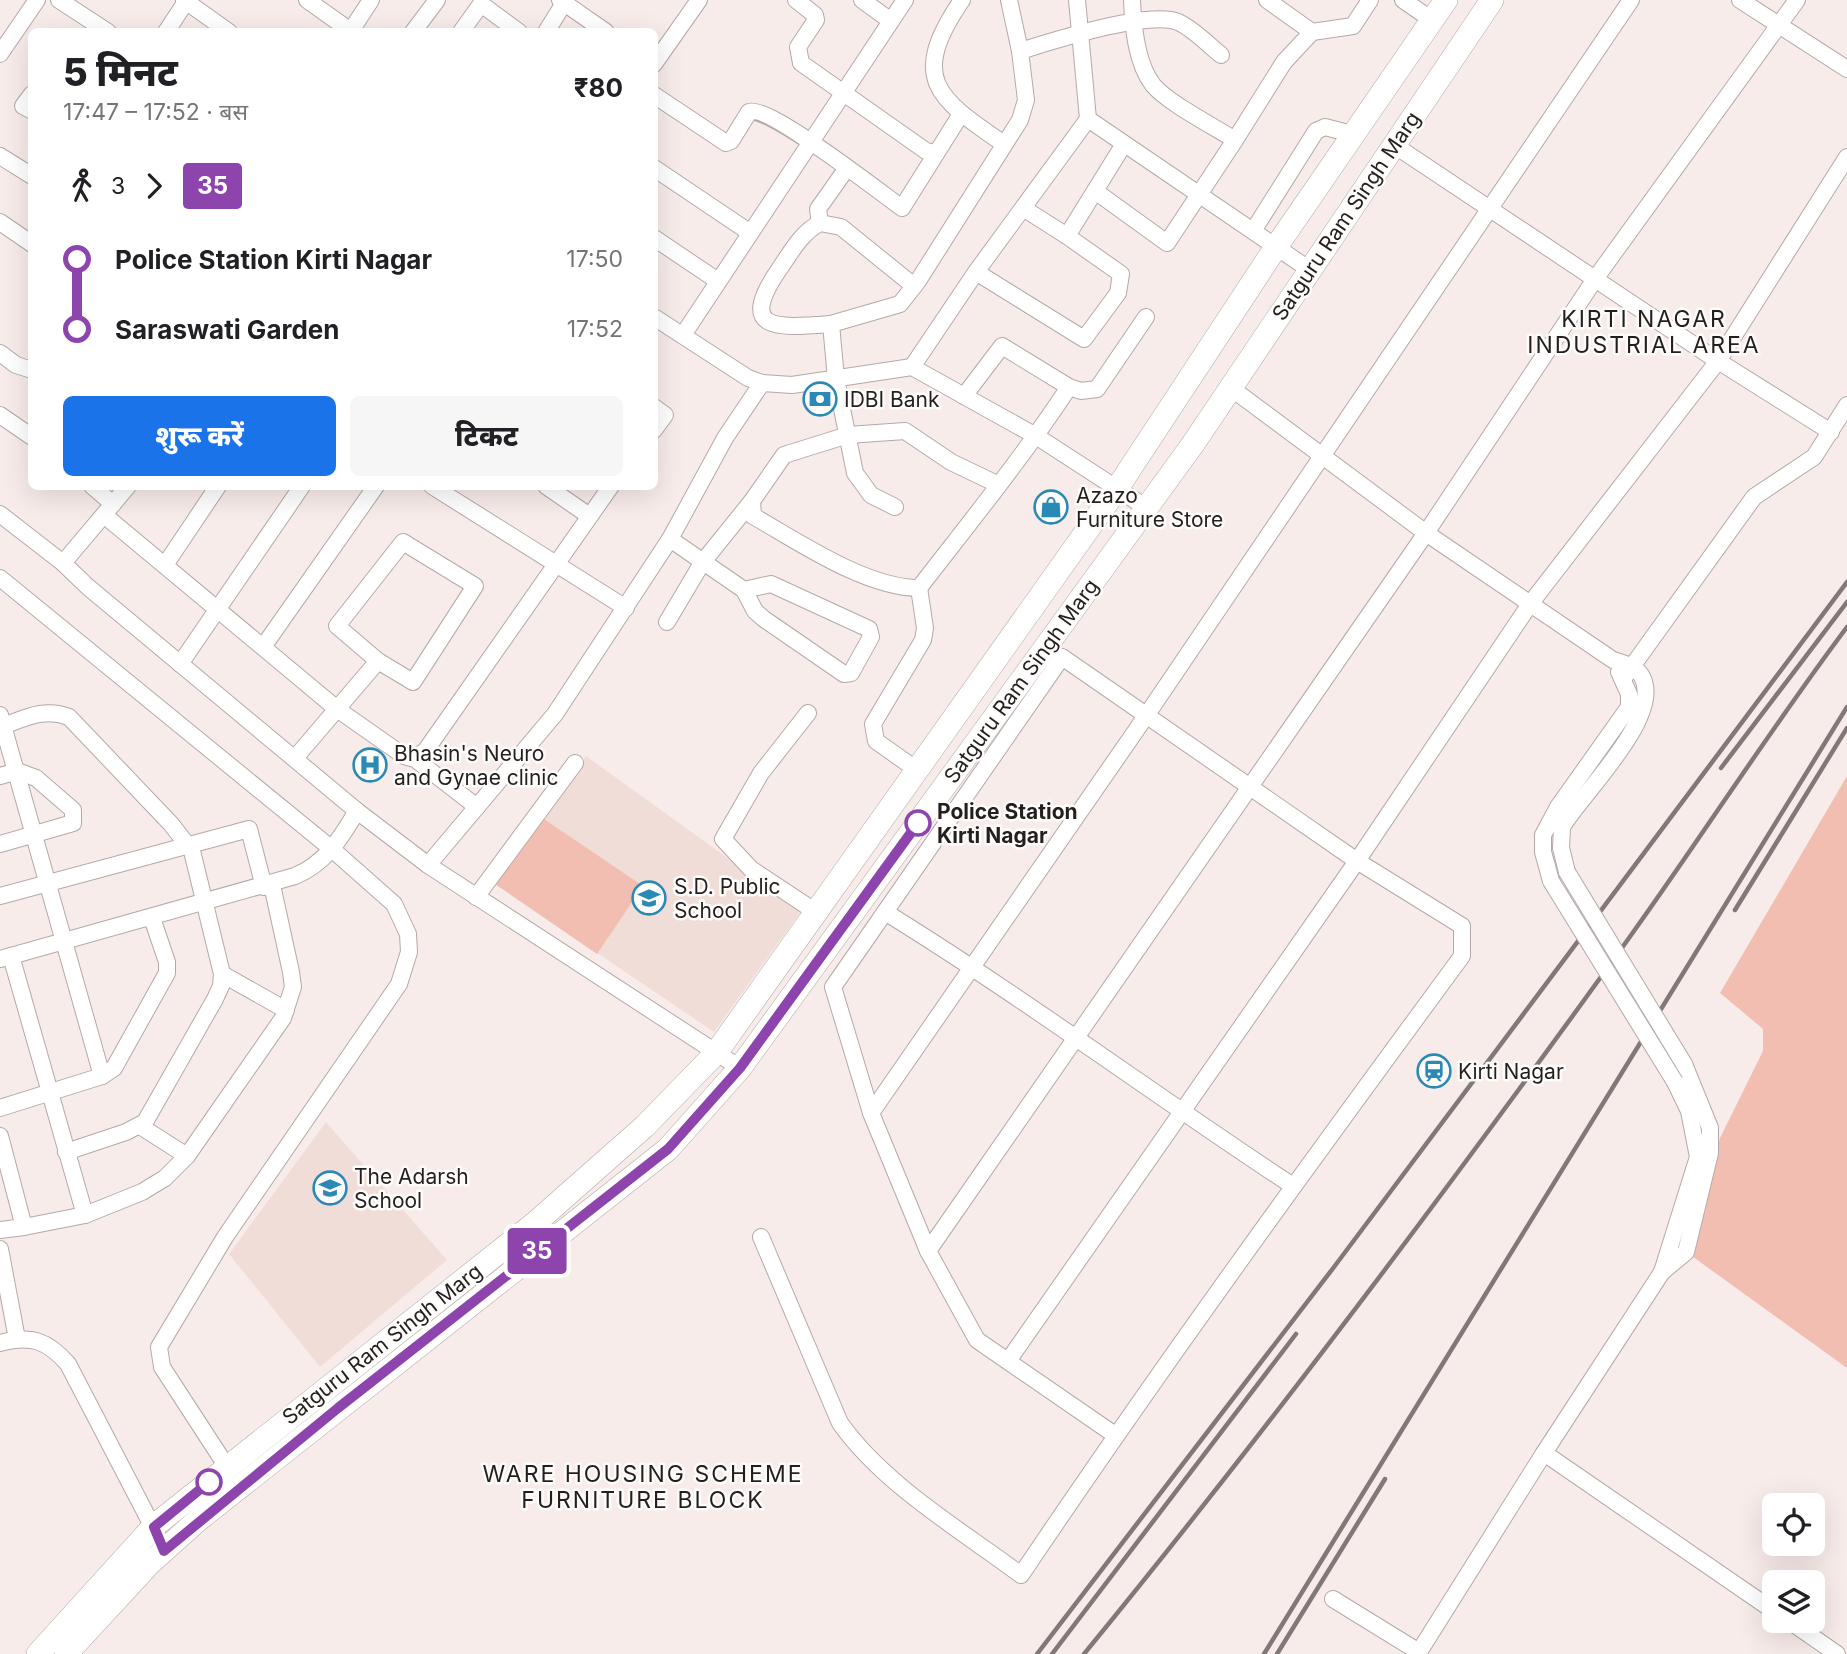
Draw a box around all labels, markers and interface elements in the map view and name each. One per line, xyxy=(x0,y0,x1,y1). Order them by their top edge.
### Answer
text: 5 मिनट xyxy=(63,49,178,95)
text: ₹80 xyxy=(574,72,623,103)
text: 17:47 – 17:52 · बस xyxy=(63,98,248,126)
street label: Satguru Ram Singh Marg xyxy=(1267,107,1425,325)
icon: walk xyxy=(63,167,101,205)
icon: forward xyxy=(135,167,173,205)
text: 35 xyxy=(197,171,228,200)
text: 3 xyxy=(111,172,125,200)
text: Police Station Kirti Nagar xyxy=(115,244,432,275)
text: 17:50 xyxy=(566,245,623,273)
district label: KIRTI NAGAR INDUSTRIAL AREA xyxy=(1527,305,1761,359)
text: Saraswati Garden xyxy=(115,314,340,345)
text: 17:52 xyxy=(567,315,623,343)
bank icon: IDBI Bank xyxy=(801,380,839,418)
place label: IDBI Bank xyxy=(844,387,940,412)
button: शुरू करें xyxy=(63,396,336,476)
button: टिकट xyxy=(350,396,623,476)
place label: Azazo Furniture Store xyxy=(1076,483,1223,532)
shop icon: Azazo Furniture Store xyxy=(1032,488,1070,526)
street label: Satguru Ram Singh Marg xyxy=(938,574,1104,788)
place label: Bhasin's Neuro and Gynae clinic xyxy=(394,741,558,790)
hospital icon: Bhasin's Neuro and Gynae clinic xyxy=(351,746,389,784)
place label: Police Station Kirti Nagar xyxy=(937,799,1078,848)
marker: Police Station Kirti Nagar xyxy=(905,810,931,836)
place label: S.D. Public School xyxy=(674,874,781,923)
school or university icon: S.D. Public School xyxy=(630,879,668,917)
station icon: Kirti Nagar xyxy=(1415,1052,1453,1090)
place label: Kirti Nagar xyxy=(1458,1059,1564,1084)
place label: The Adarsh School xyxy=(354,1164,469,1213)
school or university icon: The Adarsh School xyxy=(311,1169,349,1207)
line badge: 35 xyxy=(505,1228,568,1274)
text: 35 xyxy=(522,1236,552,1265)
street label: Satguru Ram Singh Marg xyxy=(277,1258,487,1430)
district label: WARE HOUSING SCHEME FURNITURE BLOCK xyxy=(482,1460,804,1514)
unlabelled marker xyxy=(196,1469,222,1495)
map controls xyxy=(1762,1493,1825,1633)
button: locate xyxy=(1762,1493,1825,1556)
button: layers xyxy=(1762,1570,1825,1633)

